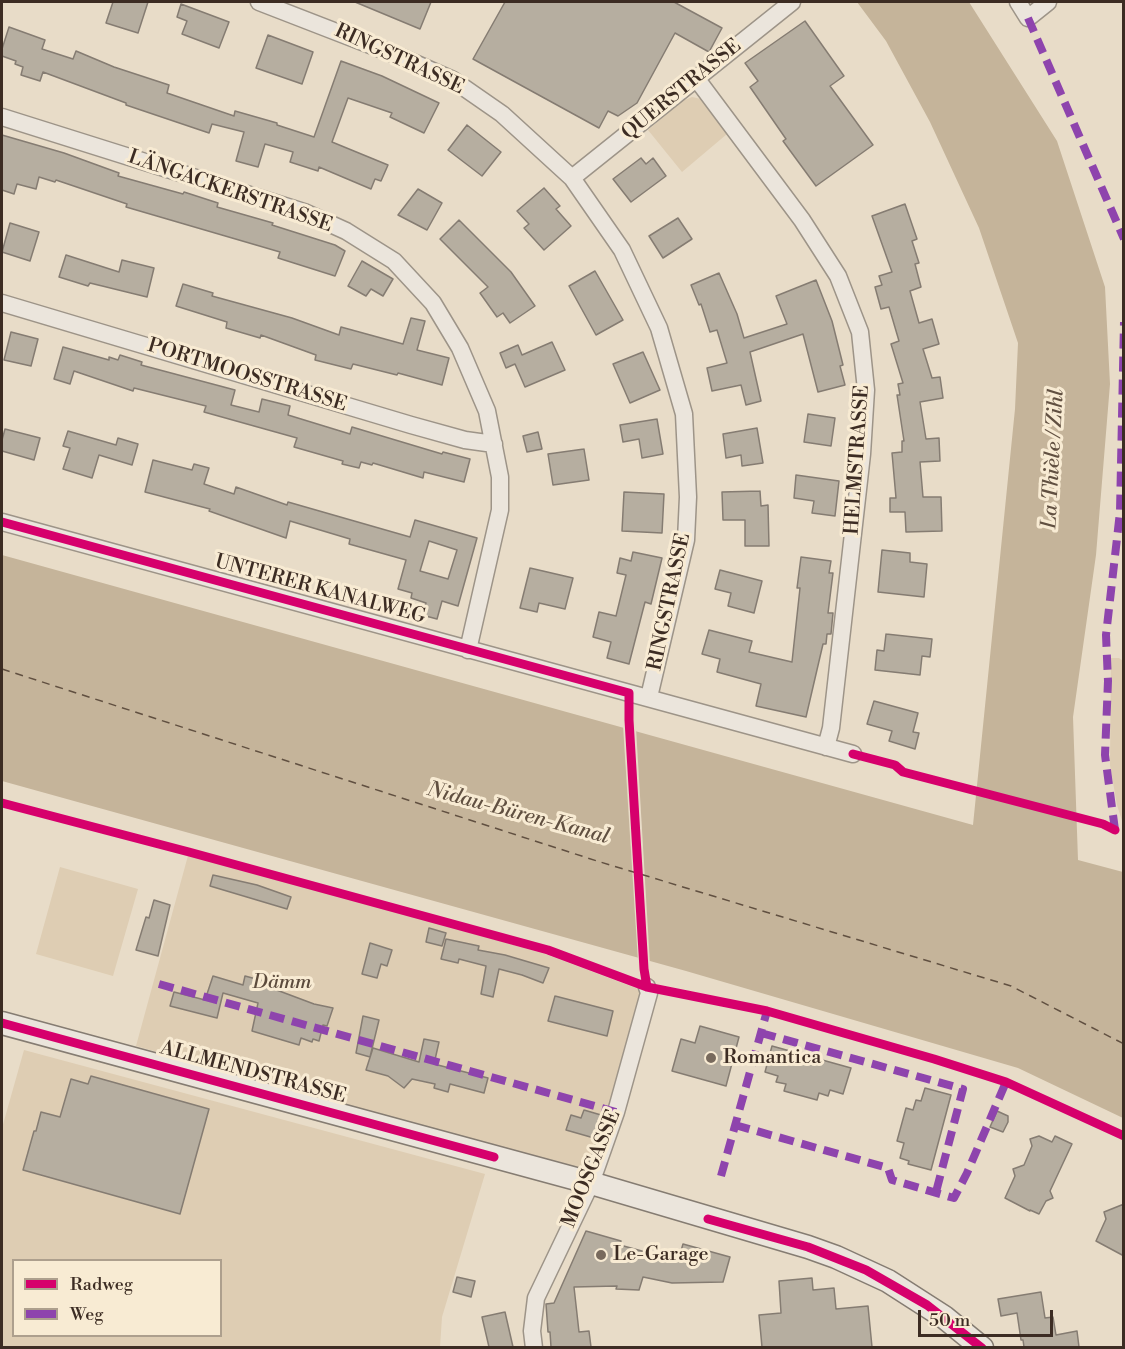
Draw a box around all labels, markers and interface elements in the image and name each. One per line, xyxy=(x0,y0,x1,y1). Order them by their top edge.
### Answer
street label: RINGSTRASSE xyxy=(330,19,468,101)
street label: QUERSTRASSE xyxy=(617,34,747,146)
street label: LÄNGACKERSTRASSE xyxy=(125,146,335,238)
street label: PORTMOOSSTRASSE xyxy=(144,334,350,418)
street label: HELMSTRASSE xyxy=(841,384,875,536)
water label: La Thièle / Zihl xyxy=(1038,389,1070,529)
street label: RINGSTRASSE xyxy=(644,531,696,673)
street label: UNTERER KANALWEG xyxy=(212,550,428,630)
water label: Nidau-Büren-Kanal xyxy=(424,778,612,850)
park label: Dämm xyxy=(253,971,311,995)
street label: ALLMENDSTRASSE xyxy=(157,1037,349,1109)
place label: Romantica xyxy=(723,1046,821,1070)
marker: Romantica xyxy=(704,1051,718,1065)
street label: MOOSGASSE xyxy=(557,1107,627,1231)
place label: Le-Garage xyxy=(613,1243,708,1267)
marker: Le-Garage xyxy=(594,1248,608,1262)
legend xyxy=(12,1259,222,1337)
text: Radweg xyxy=(70,1273,133,1296)
scale bar xyxy=(921,1298,1056,1336)
text: Weg xyxy=(70,1303,104,1326)
text: 50 m xyxy=(929,1309,970,1332)

